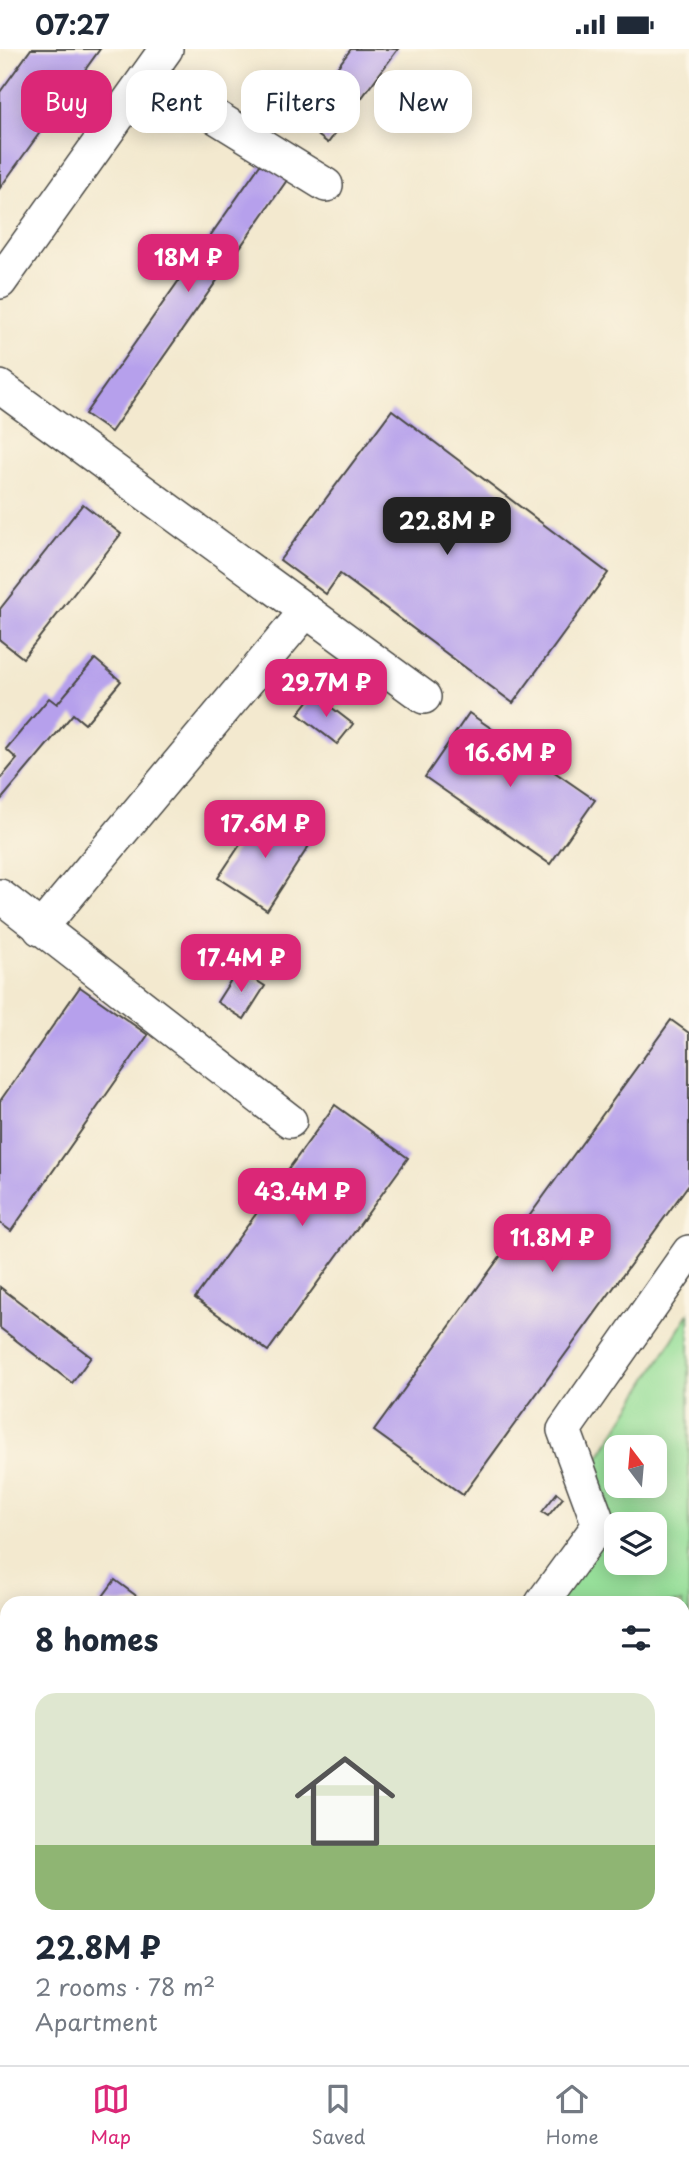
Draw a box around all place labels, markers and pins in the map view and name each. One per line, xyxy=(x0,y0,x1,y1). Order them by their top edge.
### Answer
pin: 18M ₽ xyxy=(139,235,237,294)
pin: 22.8M ₽ xyxy=(382,497,512,557)
pin: 29.7M ₽ xyxy=(261,659,391,719)
pin: 16.6M ₽ xyxy=(445,729,575,789)
pin: 17.6M ₽ xyxy=(200,801,330,860)
pin: 17.4M ₽ xyxy=(176,935,306,994)
pin: 43.4M ₽ xyxy=(237,1169,367,1228)
pin: 11.8M ₽ xyxy=(487,1215,617,1274)

